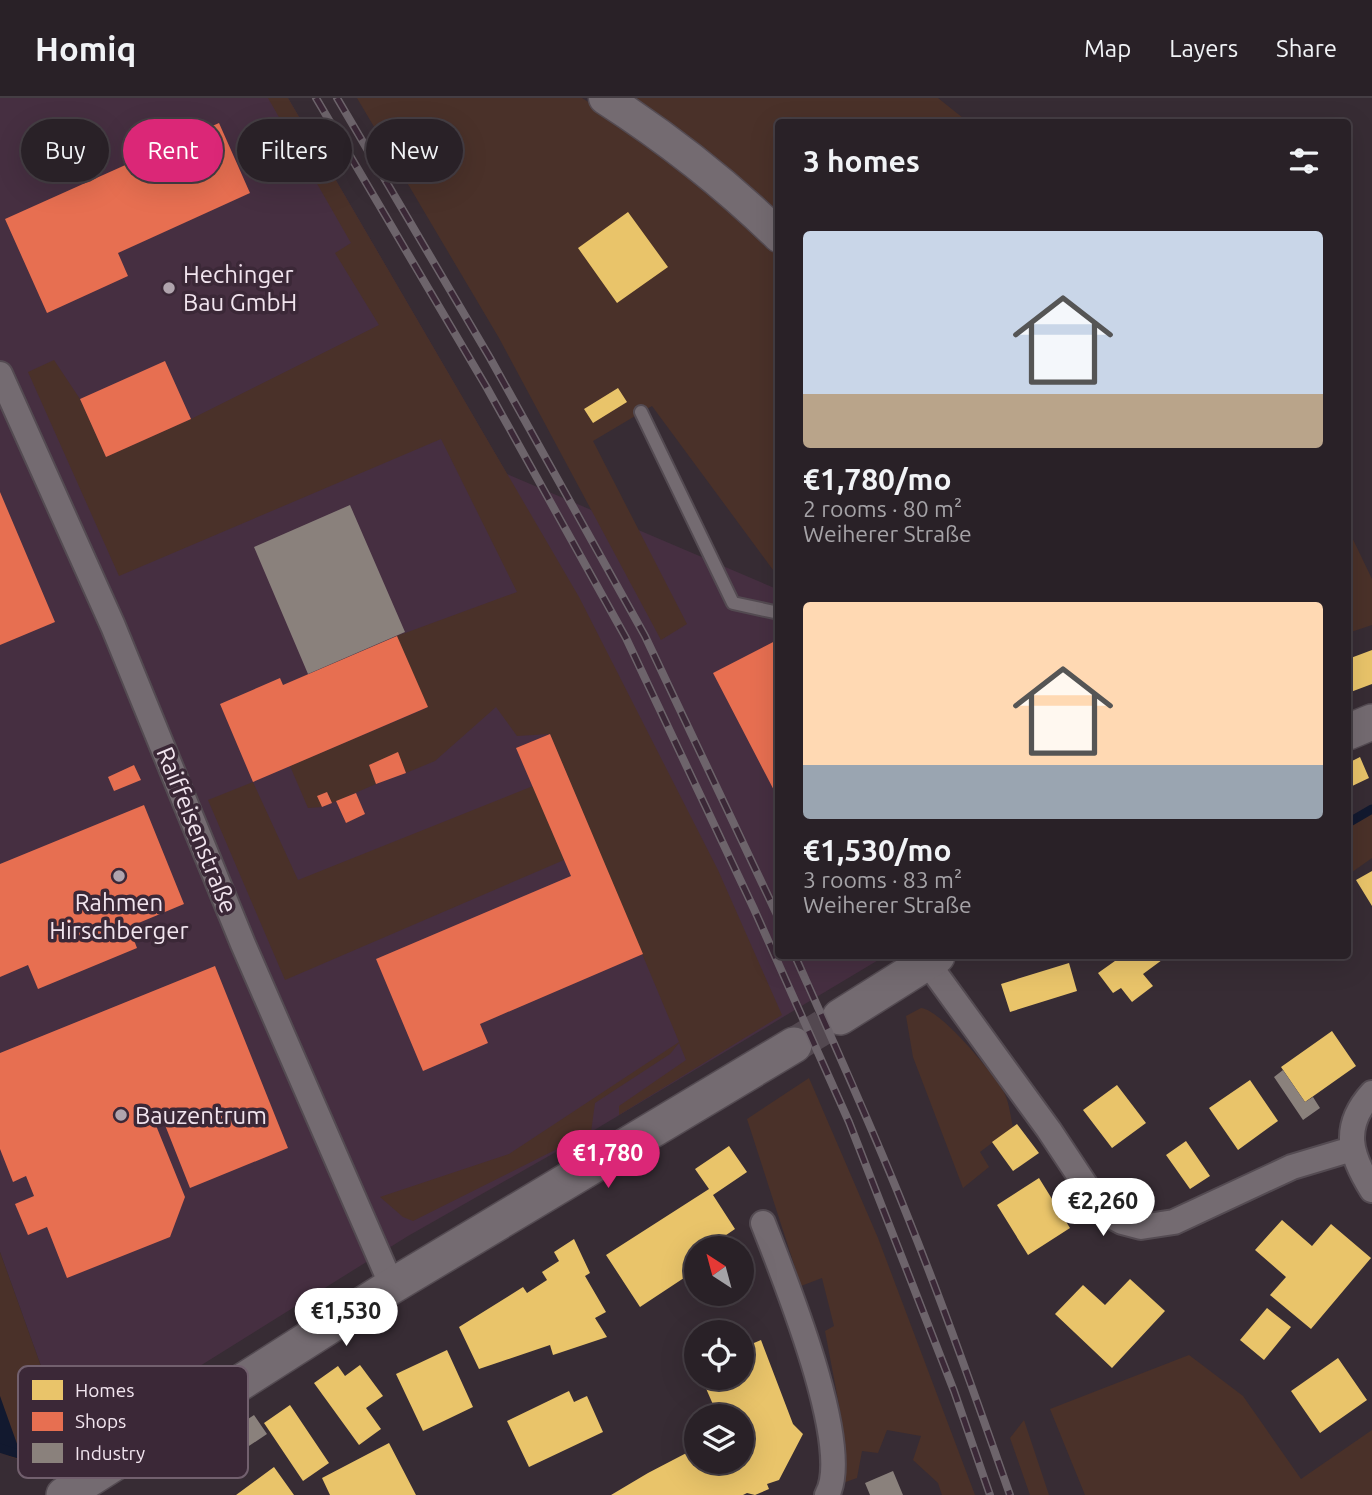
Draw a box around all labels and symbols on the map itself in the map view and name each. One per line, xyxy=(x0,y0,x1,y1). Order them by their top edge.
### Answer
place label: Hechinger Bau GmbH xyxy=(183,261,297,316)
marker: Hechinger Bau GmbH xyxy=(161,280,177,296)
street label: Raiffeisenstraße xyxy=(151,743,243,917)
marker: Rahmen Hirschberger xyxy=(111,868,127,884)
place label: Rahmen Hirschberger xyxy=(49,889,189,944)
place label: Bauzentrum xyxy=(135,1102,267,1129)
marker: Bauzentrum xyxy=(113,1107,129,1123)
pin: €1,780 xyxy=(551,1130,665,1190)
pin: €2,260 xyxy=(1046,1178,1160,1238)
north arrow xyxy=(684,1236,754,1306)
pin: €1,530 xyxy=(289,1288,403,1348)
legend xyxy=(18,1366,248,1478)
text: Homes xyxy=(75,1379,135,1401)
text: Shops xyxy=(75,1410,126,1432)
text: Industry xyxy=(75,1442,145,1464)

